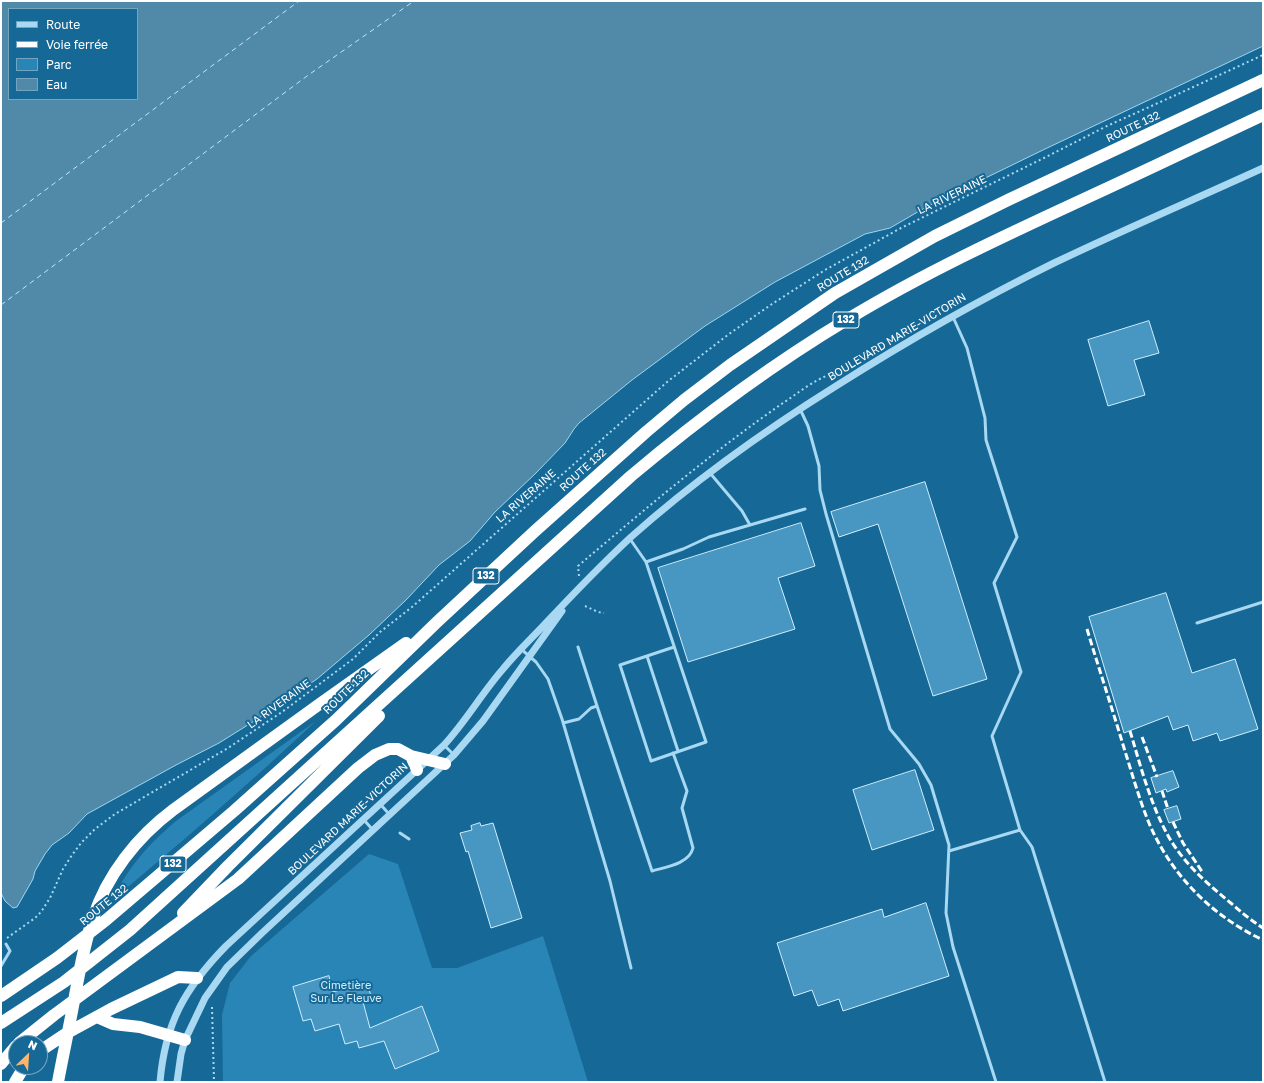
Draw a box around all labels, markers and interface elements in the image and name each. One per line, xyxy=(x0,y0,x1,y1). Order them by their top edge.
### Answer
legend xyxy=(8,8,138,100)
text: Route xyxy=(46,17,80,32)
text: Voie ferrée xyxy=(46,37,108,52)
text: Parc xyxy=(46,57,72,72)
text: Eau xyxy=(46,77,67,92)
street label: ROUTE 132 xyxy=(1104,109,1162,145)
street label: LA RIVERAINE xyxy=(915,173,989,217)
street label: ROUTE 132 xyxy=(815,253,871,295)
street label: BOULEVARD MARIE-VICTORIN xyxy=(825,290,969,384)
road number: 132 xyxy=(833,312,859,328)
street label: ROUTE 132 xyxy=(557,446,609,494)
street label: LA RIVERAINE xyxy=(493,466,559,526)
road number: 132 xyxy=(473,568,499,584)
street label: ROUTE 132 xyxy=(321,667,371,717)
street label: LA RIVERAINE xyxy=(245,677,313,731)
street label: BOULEVARD MARIE-VICTORIN xyxy=(285,760,411,878)
road number: 132 xyxy=(160,856,186,872)
street label: ROUTE 132 xyxy=(77,882,131,928)
park label: Cimetière Sur Le Fleuve xyxy=(310,979,382,1005)
north arrow xyxy=(8,1035,48,1075)
text: N xyxy=(26,1037,39,1052)

